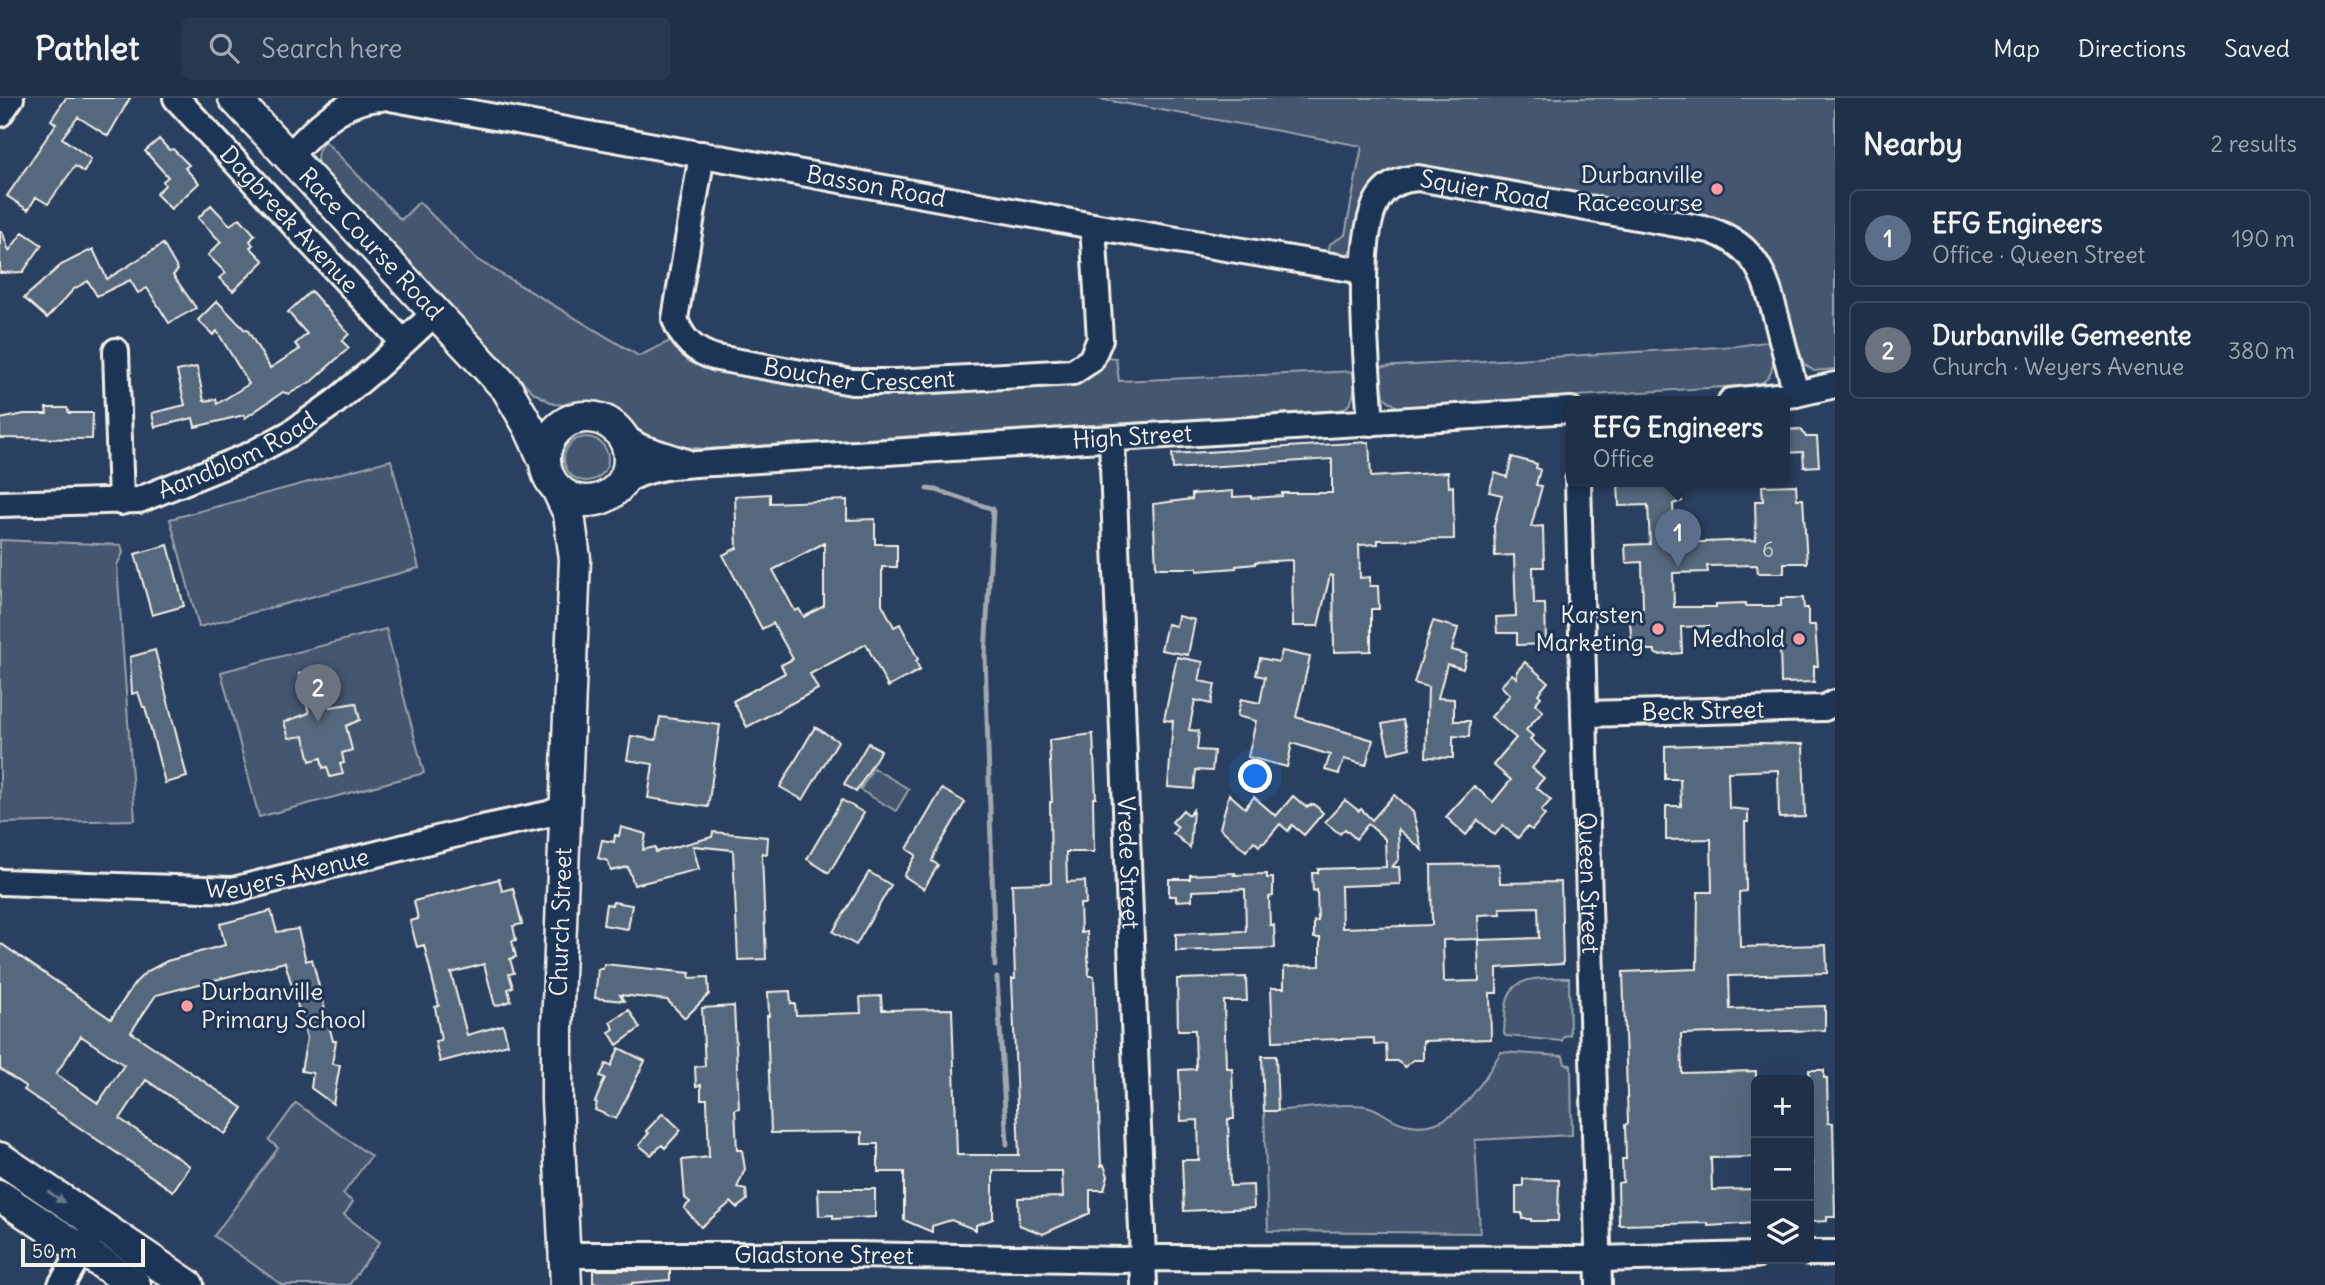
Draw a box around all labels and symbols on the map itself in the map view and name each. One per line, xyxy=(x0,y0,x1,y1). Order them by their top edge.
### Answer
street label: Dagbreek Avenue xyxy=(214,139,366,299)
street label: Basson Road xyxy=(804,158,948,213)
place label: Durbanville Racecourse xyxy=(1576,159,1703,217)
street label: Race Course Road xyxy=(293,161,450,326)
street label: Squier Road xyxy=(1418,163,1552,215)
marker: Durbanville Racecourse xyxy=(1709,181,1725,197)
street label: Boucher Crescent xyxy=(761,351,956,396)
street label: Aandblom Road xyxy=(153,404,322,505)
street label: High Street xyxy=(1072,417,1193,455)
pin: 1 xyxy=(1655,509,1701,567)
house number: 6 xyxy=(1762,536,1774,563)
place label: Karsten Marketing xyxy=(1535,599,1644,657)
marker: Karsten Marketing xyxy=(1650,621,1666,637)
place label: Medhold xyxy=(1692,623,1785,653)
marker: Medhold xyxy=(1791,631,1807,647)
pin: 2 xyxy=(295,664,341,722)
street label: Beck Street xyxy=(1641,693,1765,727)
your location xyxy=(1238,759,1272,793)
street label: Vrede Street xyxy=(1112,796,1147,930)
street label: Queen Street xyxy=(1573,812,1606,954)
street label: Weyers Avenue xyxy=(205,841,372,904)
street label: Church Street xyxy=(542,847,578,997)
place label: Durbanville Primary School xyxy=(201,976,366,1034)
marker: Durbanville Primary School xyxy=(179,998,195,1014)
one-way arrow xyxy=(47,1190,65,1204)
scale bar xyxy=(21,1236,145,1268)
street label: Gladstone Street xyxy=(734,1239,914,1270)

